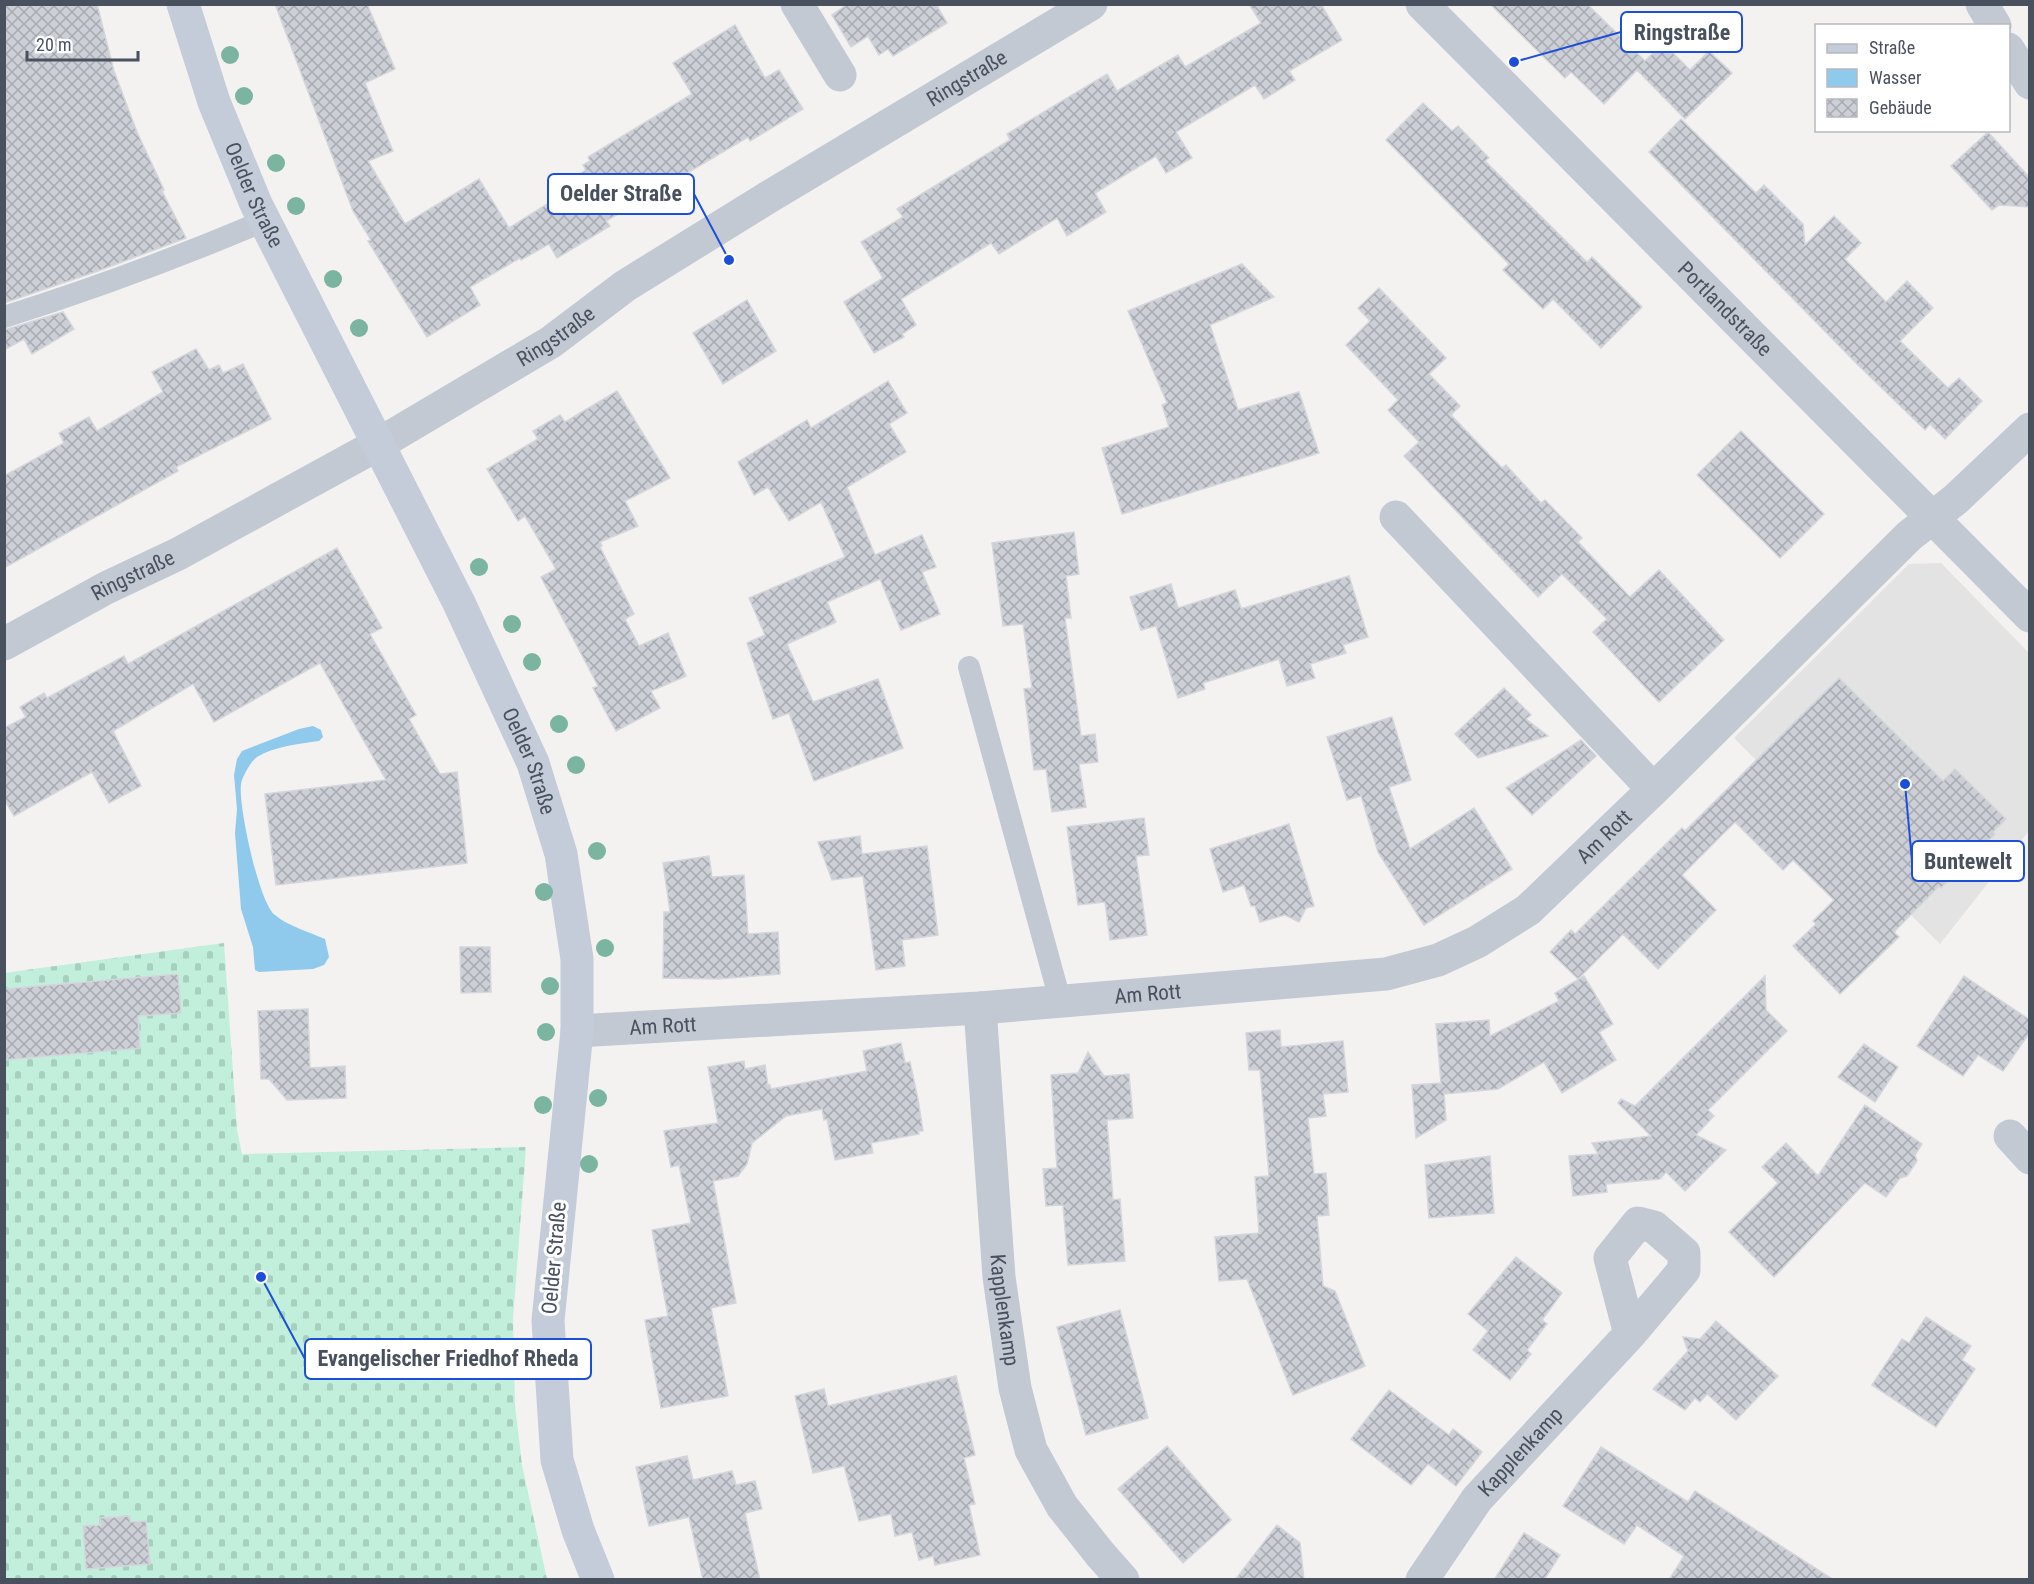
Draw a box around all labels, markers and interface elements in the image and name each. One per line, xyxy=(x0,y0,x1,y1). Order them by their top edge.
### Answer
callout: Ringstraße xyxy=(1621,12,1742,52)
text: Ringstraße xyxy=(1634,20,1730,45)
scale bar xyxy=(27,24,138,62)
legend xyxy=(1815,24,2010,132)
text: 20 m xyxy=(36,34,71,55)
text: Straße xyxy=(1869,37,1915,58)
street label: Ringstraße xyxy=(923,45,1012,111)
text: Wasser xyxy=(1869,67,1922,88)
text: Gebäude xyxy=(1869,97,1932,118)
street label: Oelder Straße xyxy=(220,139,288,252)
callout: Oelder Straße xyxy=(548,174,694,214)
text: Oelder Straße xyxy=(560,181,682,206)
street label: Portlandstraße xyxy=(1673,257,1777,361)
street label: Ringstraße xyxy=(512,301,599,372)
street label: Ringstraße xyxy=(87,545,178,606)
street label: Oelder Straße xyxy=(497,704,560,818)
street label: Am Rott xyxy=(1572,805,1637,868)
callout: Buntewelt xyxy=(1912,841,2024,881)
text: Buntewelt xyxy=(1924,849,2012,874)
street label: Am Rott xyxy=(1113,979,1182,1009)
street label: Am Rott xyxy=(629,1012,697,1040)
street label: Oelder Straße xyxy=(537,1201,571,1315)
street label: Kapplenkamp xyxy=(985,1253,1024,1368)
callout: Evangelischer Friedhof Rheda xyxy=(305,1339,591,1379)
text: Evangelischer Friedhof Rheda xyxy=(317,1346,579,1371)
street label: Kapplenkamp xyxy=(1473,1402,1568,1502)

